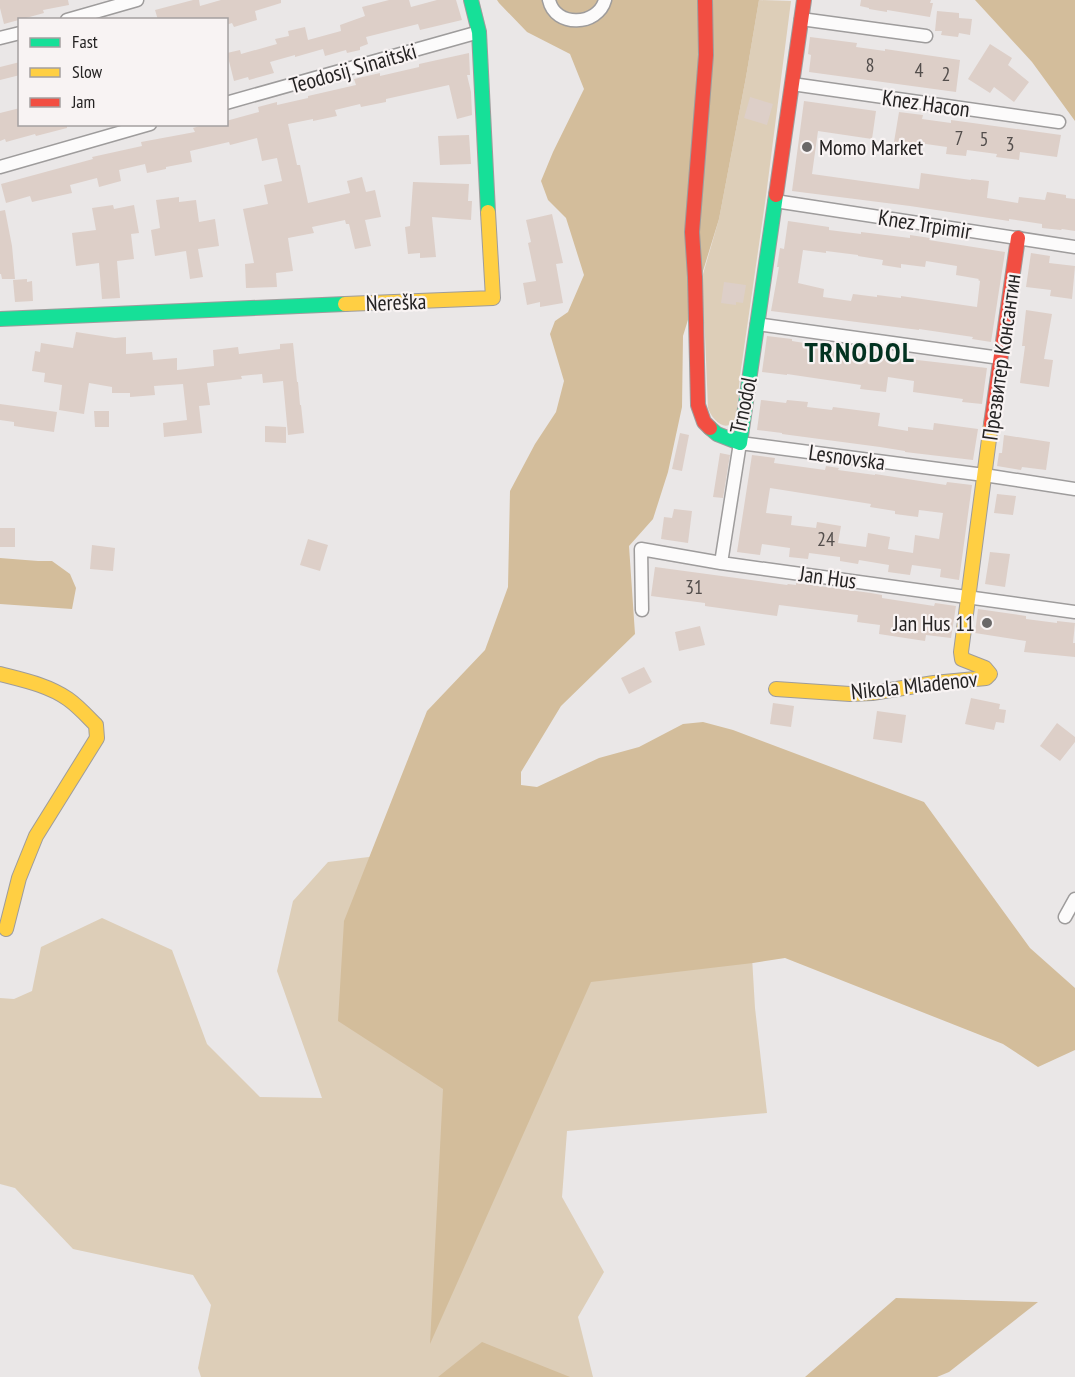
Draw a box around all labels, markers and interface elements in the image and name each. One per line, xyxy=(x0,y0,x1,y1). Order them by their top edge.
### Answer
legend xyxy=(18,18,228,126)
text: Fast xyxy=(72,30,98,53)
street label: Teodosij Sinaitski xyxy=(286,37,420,99)
house number: 8 xyxy=(866,52,875,78)
house number: 4 xyxy=(915,57,924,83)
text: Slow xyxy=(72,60,103,83)
house number: 2 xyxy=(942,61,951,87)
street label: Knez Hacon xyxy=(880,83,972,123)
text: Jam xyxy=(71,90,95,113)
house number: 7 xyxy=(955,125,964,151)
house number: 5 xyxy=(980,126,989,152)
house number: 3 xyxy=(1006,131,1015,157)
place label: Momo Market xyxy=(819,133,923,161)
marker: Momo Market xyxy=(800,140,814,154)
street label: Knez Trpimir xyxy=(876,203,974,245)
street label: Презвитер Консантин xyxy=(975,272,1027,442)
street label: Nereška xyxy=(365,287,427,317)
district label: TRNODOL xyxy=(805,333,915,370)
street label: Trnodol xyxy=(723,373,763,436)
street label: Lesnovska xyxy=(807,438,887,476)
house number: 24 xyxy=(817,526,835,552)
street label: Jan Hus xyxy=(797,559,858,595)
house number: 31 xyxy=(685,574,703,600)
place label: Jan Hus 11 xyxy=(892,609,975,637)
marker: Jan Hus 11 xyxy=(980,616,994,630)
street label: Nikola Mladenov xyxy=(849,664,979,706)

